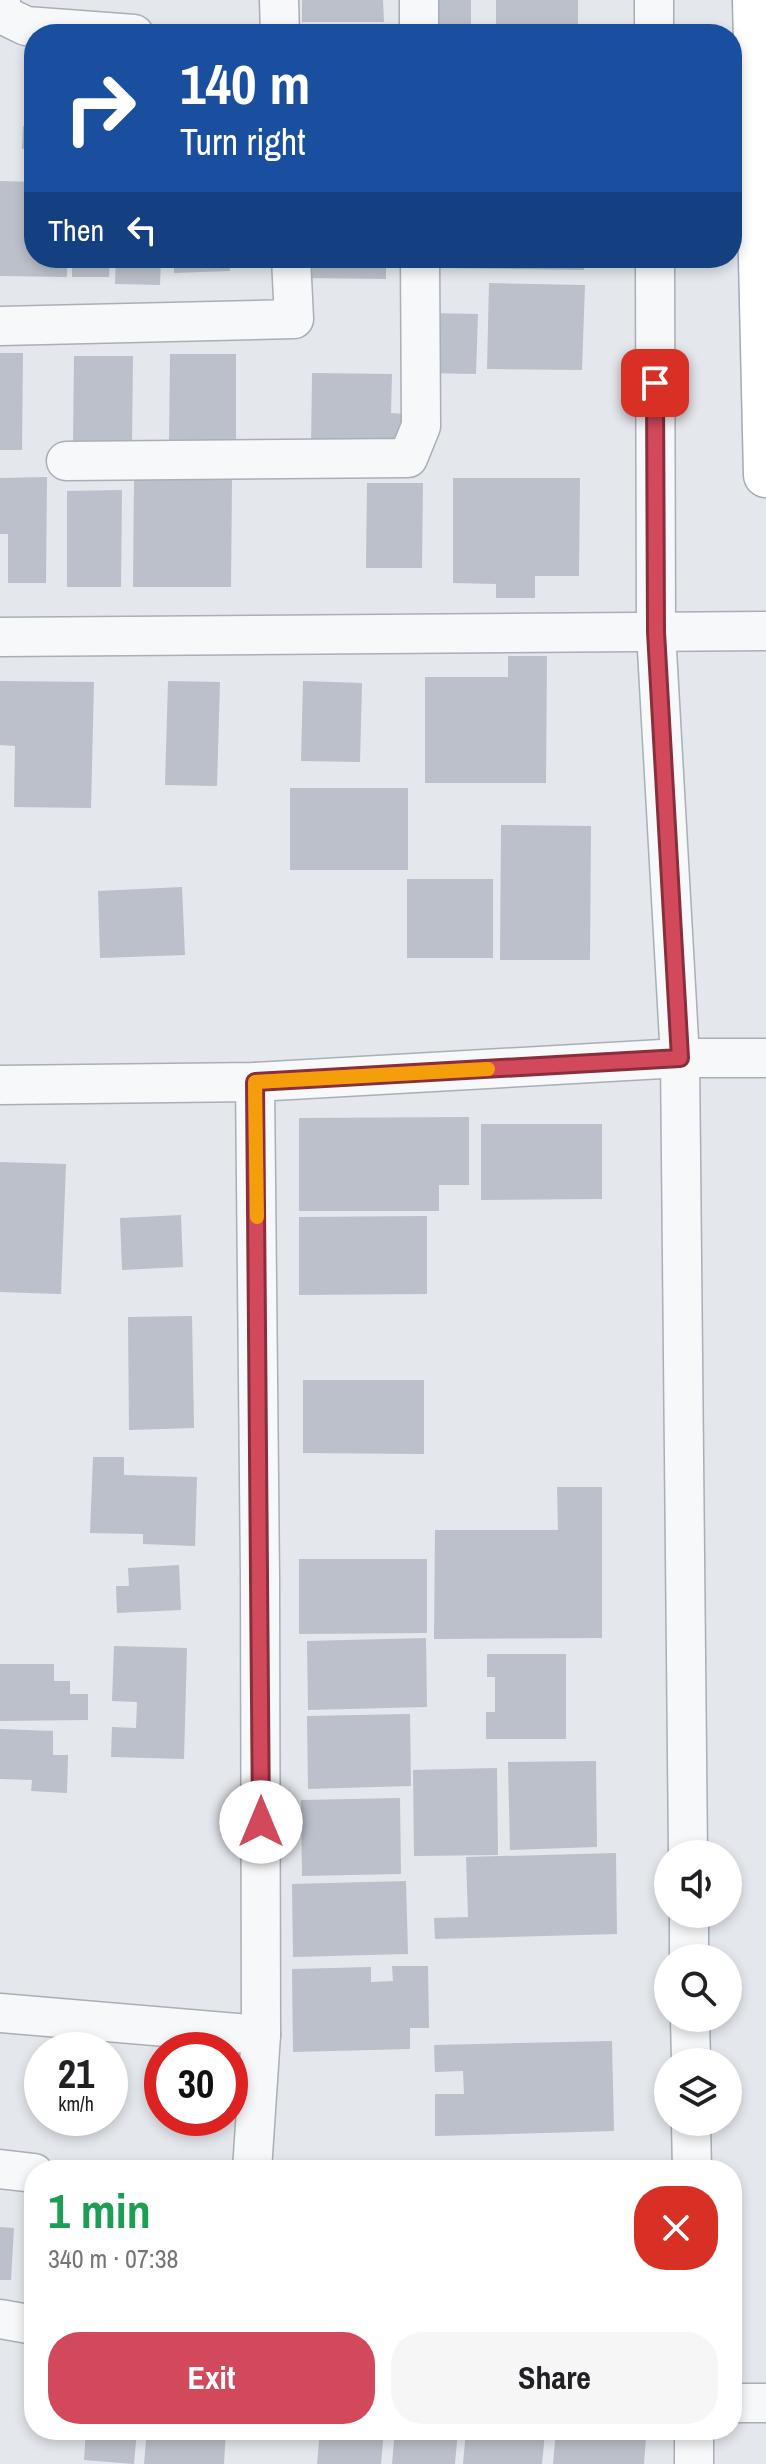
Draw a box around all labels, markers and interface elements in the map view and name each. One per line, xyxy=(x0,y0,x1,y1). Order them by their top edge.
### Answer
text: 140 m xyxy=(180,46,310,121)
icon: right xyxy=(48,56,152,160)
text: Turn right xyxy=(180,118,305,166)
icon: left xyxy=(120,208,164,252)
text: Then xyxy=(48,210,104,250)
pin xyxy=(621,349,689,417)
icon: arrive xyxy=(633,361,677,405)
position arrow xyxy=(219,1780,303,1864)
map controls xyxy=(654,1840,742,2136)
button: sound xyxy=(654,1840,742,1928)
button: search xyxy=(654,1944,742,2032)
speed limit sign: 30 xyxy=(144,2032,248,2136)
text: 21 xyxy=(58,2047,94,2100)
button: layers xyxy=(654,2048,742,2136)
text: km/h xyxy=(58,2090,94,2117)
text: 1 min xyxy=(48,2178,151,2243)
button: close xyxy=(634,2186,718,2270)
text: 340 m · 07:38 xyxy=(48,2241,178,2276)
button: Exit xyxy=(48,2332,375,2424)
button: Share xyxy=(391,2332,718,2424)

